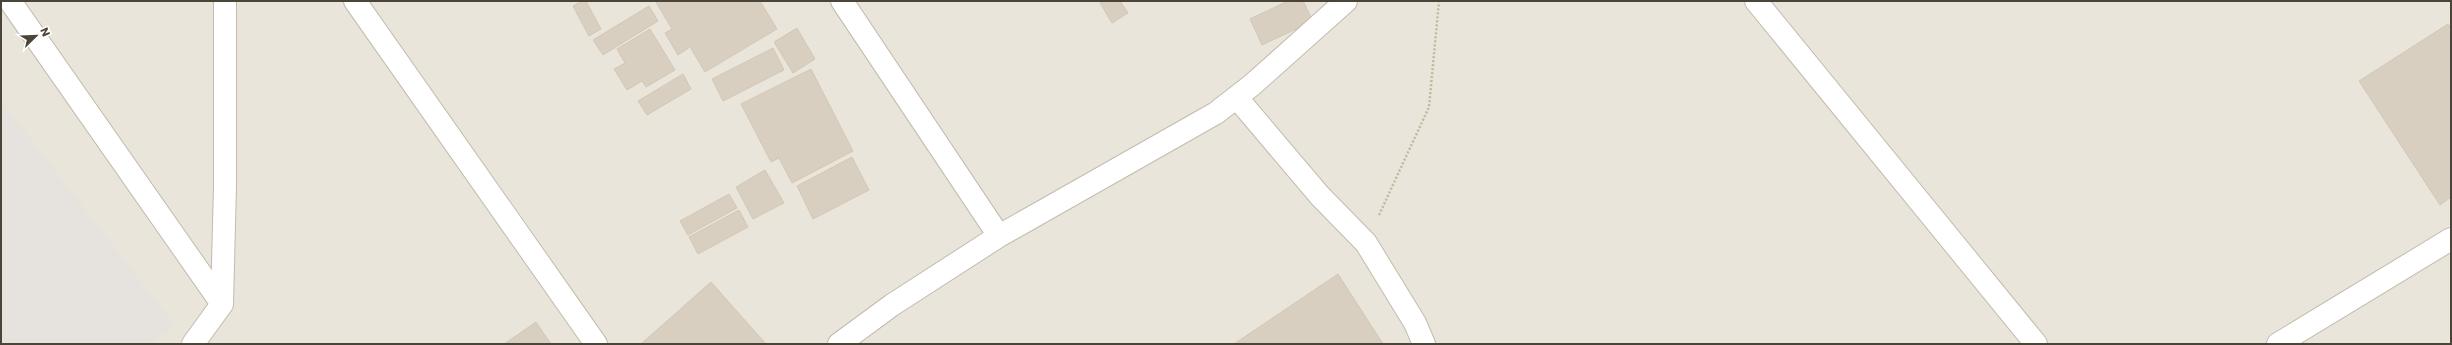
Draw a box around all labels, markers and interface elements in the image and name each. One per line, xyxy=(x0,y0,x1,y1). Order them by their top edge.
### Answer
north arrow xyxy=(16,16,56,56)
text: N xyxy=(36,25,54,39)

